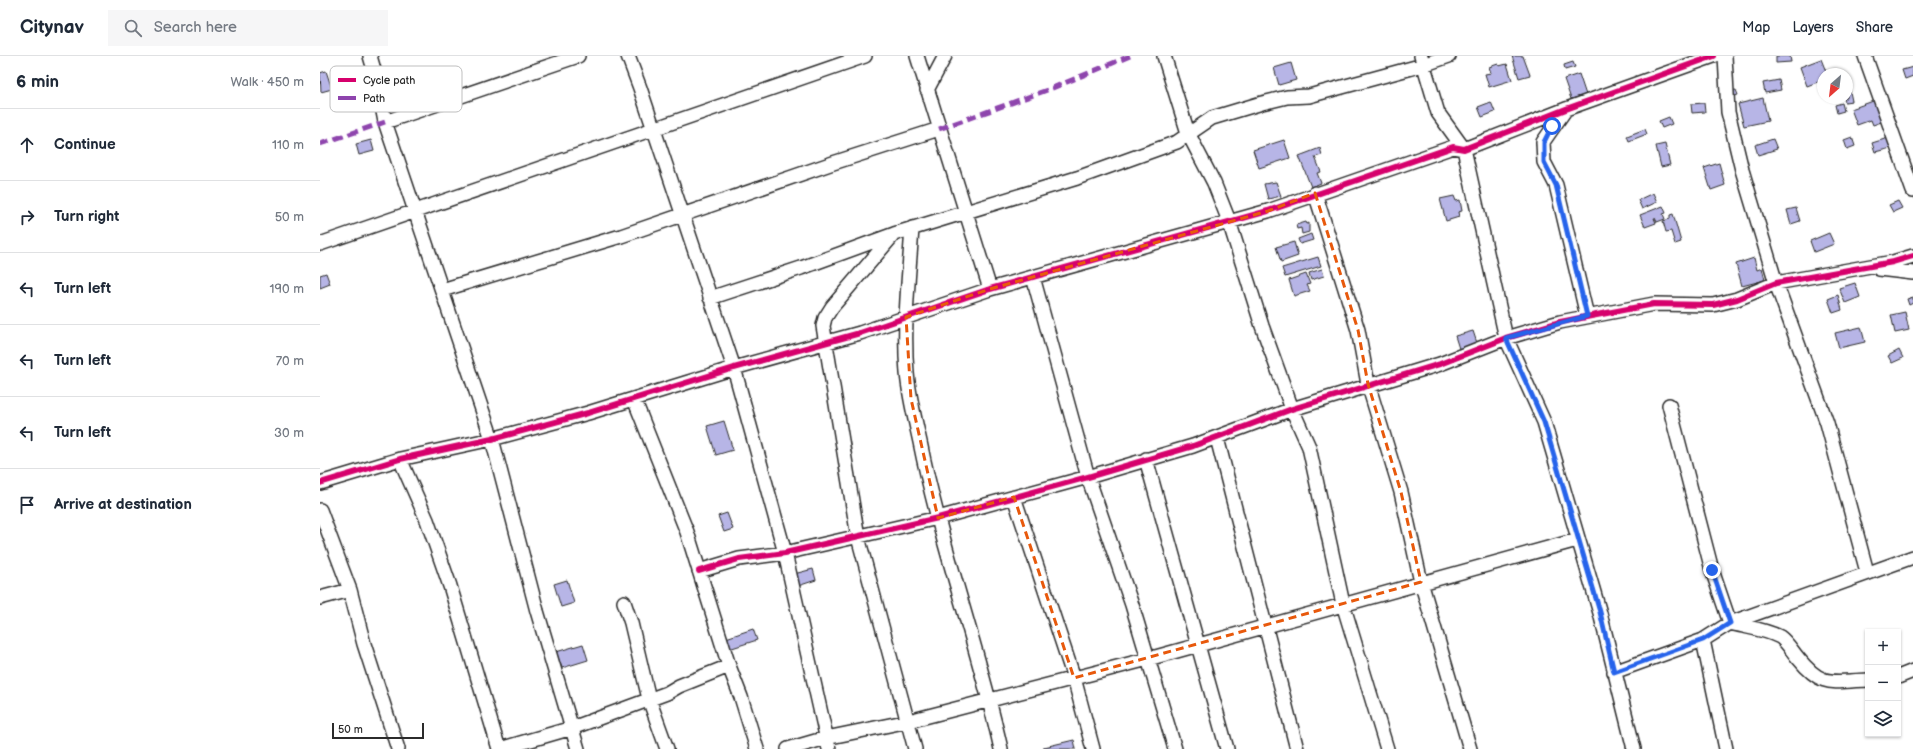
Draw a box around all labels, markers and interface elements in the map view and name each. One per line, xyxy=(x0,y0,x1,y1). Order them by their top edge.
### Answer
search box xyxy=(108,10,388,46)
text: Citynav xyxy=(20,16,84,39)
icon: search xyxy=(122,17,144,39)
text: Search here xyxy=(154,18,237,37)
text: Map xyxy=(1742,19,1770,36)
text: Layers xyxy=(1792,19,1834,36)
text: Share xyxy=(1856,19,1893,36)
legend xyxy=(330,66,462,112)
north arrow xyxy=(1817,68,1853,104)
text: 6 min xyxy=(16,72,59,92)
text: Walk · 450 m xyxy=(230,74,304,90)
text: Cycle path xyxy=(363,74,415,87)
text: Path xyxy=(363,92,385,105)
route start xyxy=(1543,117,1561,135)
icon: ahead xyxy=(16,134,38,156)
text: Continue xyxy=(54,135,116,154)
text: 110 m xyxy=(272,137,304,153)
icon: right xyxy=(16,206,38,228)
text: Turn right xyxy=(54,207,119,226)
text: 50 m xyxy=(275,209,304,225)
icon: left xyxy=(16,278,38,300)
text: Turn left xyxy=(54,279,111,298)
text: 190 m xyxy=(270,281,304,297)
icon: left xyxy=(16,350,38,372)
text: Turn left xyxy=(54,351,111,370)
text: 70 m xyxy=(276,353,304,369)
icon: left xyxy=(16,422,38,444)
text: Turn left xyxy=(54,423,111,442)
text: 30 m xyxy=(274,425,304,441)
icon: arrive xyxy=(16,494,38,516)
text: Arrive at destination xyxy=(54,495,192,514)
route end xyxy=(1703,561,1721,579)
map controls xyxy=(1865,629,1901,737)
button: + xyxy=(1865,629,1901,665)
button: − xyxy=(1865,665,1901,701)
button: layers xyxy=(1865,701,1901,737)
scale bar xyxy=(332,721,424,740)
text: 50 m xyxy=(338,723,363,736)

